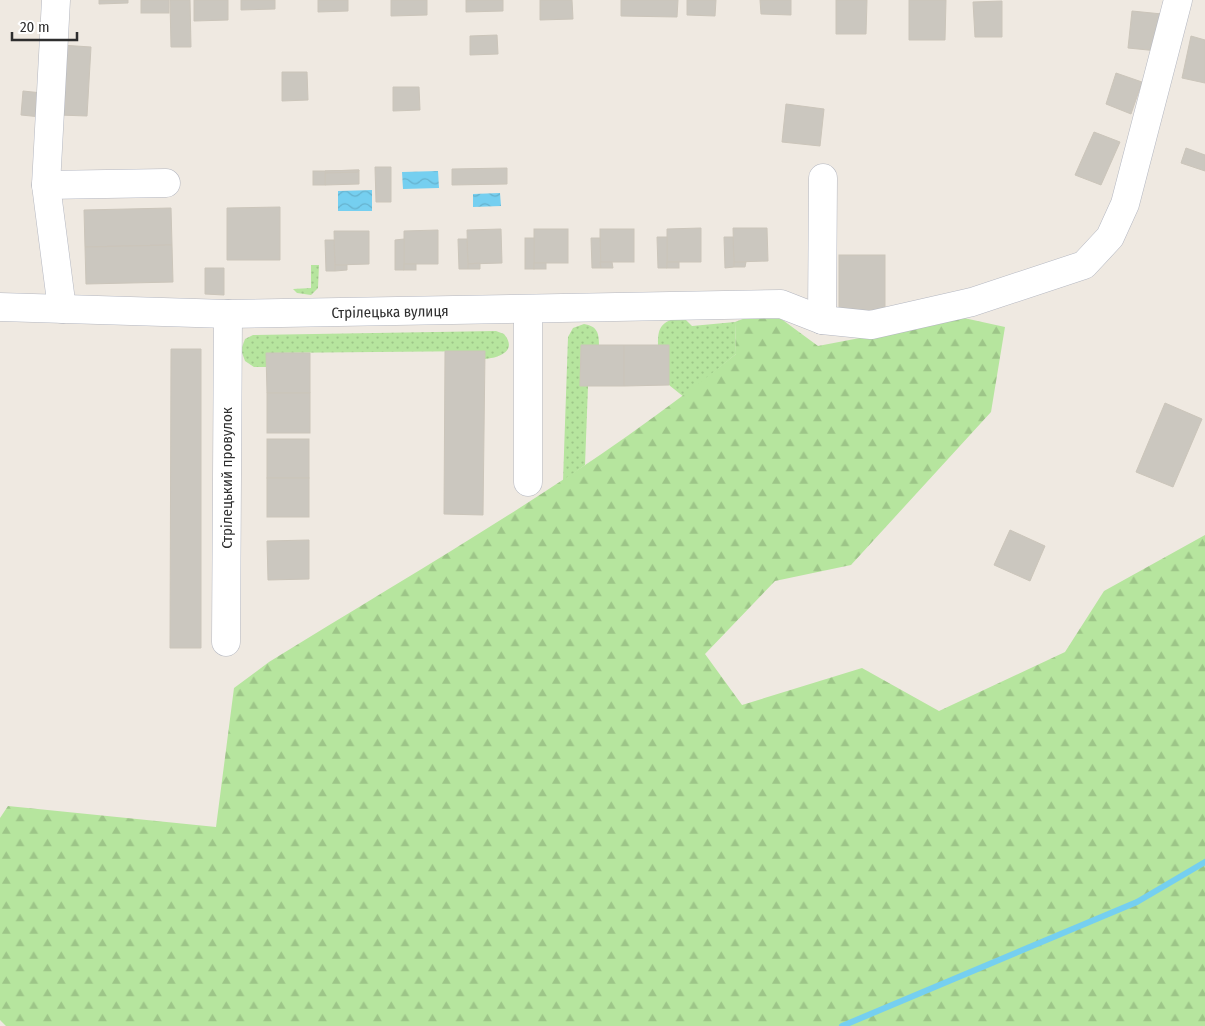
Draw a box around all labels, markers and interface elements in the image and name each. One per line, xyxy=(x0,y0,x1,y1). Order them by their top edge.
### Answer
scale bar xyxy=(12,10,78,42)
text: 20 m xyxy=(20,18,50,36)
street label: Стрілецька вулиця xyxy=(331,302,449,322)
street label: Стрілецький провулок xyxy=(218,407,236,549)

